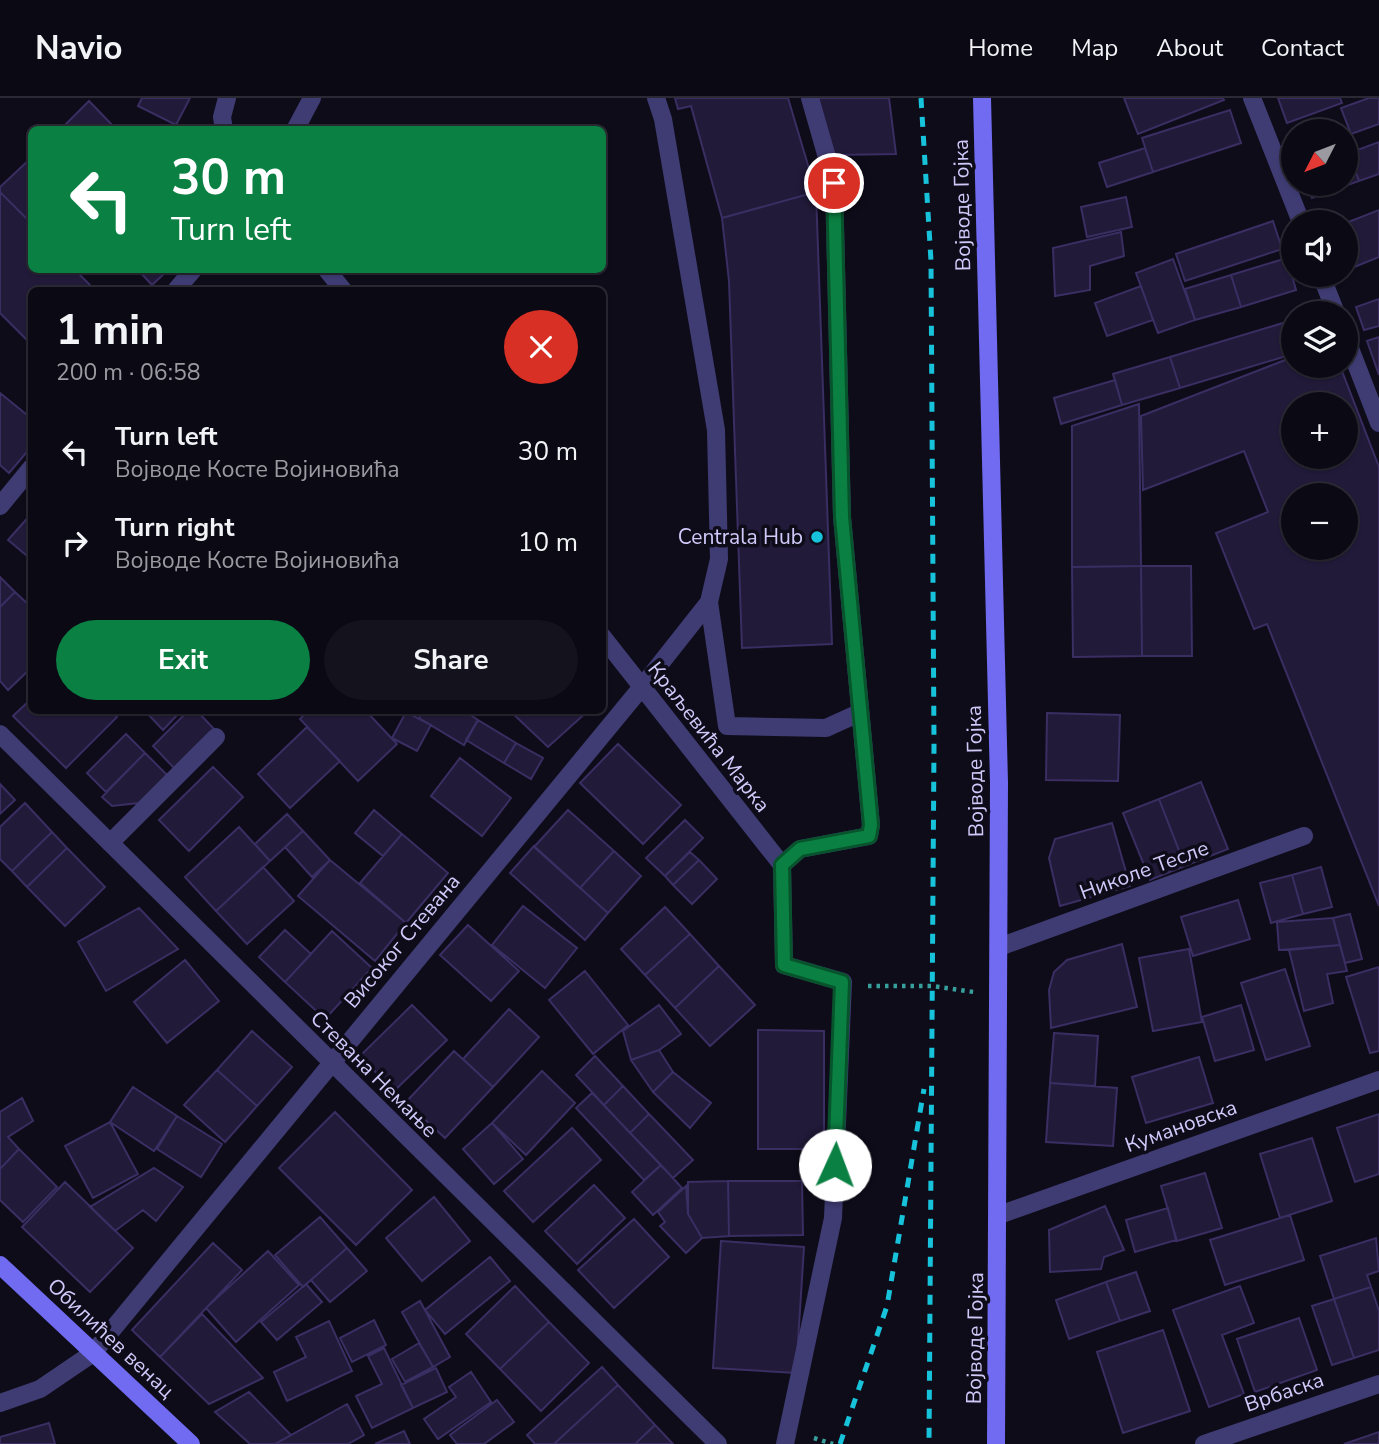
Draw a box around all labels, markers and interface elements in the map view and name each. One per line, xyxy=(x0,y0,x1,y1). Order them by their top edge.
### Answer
text: Navio xyxy=(35,26,122,71)
text: Home xyxy=(968,32,1033,64)
text: Map xyxy=(1071,32,1118,64)
text: About xyxy=(1156,32,1223,64)
text: Contact xyxy=(1261,32,1344,64)
north arrow xyxy=(1281,119,1358,196)
map controls xyxy=(1281,119,1358,560)
street label: Војводе Гојка xyxy=(947,139,977,271)
text: 30 m xyxy=(171,144,286,211)
pin xyxy=(804,153,864,213)
icon: left xyxy=(56,154,147,245)
icon: arrive xyxy=(815,164,853,202)
text: Turn left xyxy=(171,208,291,251)
button: sound xyxy=(1281,210,1358,287)
button: layers xyxy=(1281,301,1358,378)
text: 1 min xyxy=(56,302,165,359)
button: close xyxy=(504,310,578,384)
text: 200 m · 06:58 xyxy=(56,357,201,388)
button: + xyxy=(1281,392,1358,469)
text: Turn left xyxy=(115,419,218,454)
icon: left xyxy=(56,433,94,471)
text: 30 m xyxy=(518,434,578,469)
text: Војводе Косте Војиновића xyxy=(115,454,400,485)
button: − xyxy=(1281,483,1358,560)
text: Turn right xyxy=(115,510,234,545)
place label: Centrala Hub xyxy=(678,523,803,551)
icon: right xyxy=(56,524,94,562)
text: 10 m xyxy=(518,525,578,560)
marker: Centrala Hub xyxy=(809,529,825,545)
text: Војводе Косте Војиновића xyxy=(115,545,400,576)
button: Exit xyxy=(56,620,310,700)
button: Share xyxy=(324,620,578,700)
street label: Краљевића Марка xyxy=(641,656,777,818)
street label: Војводе Гојка xyxy=(960,705,990,837)
street label: Николе Тесле xyxy=(1076,834,1212,906)
street label: Високог Стевана xyxy=(338,868,466,1014)
street label: Стевана Немање xyxy=(304,1004,444,1144)
street label: Кумановска xyxy=(1121,1093,1241,1159)
position arrow xyxy=(798,1128,872,1202)
street label: Обилићев венац xyxy=(41,1272,181,1404)
street label: Војводе Гојка xyxy=(960,1272,990,1404)
street label: Врбаска xyxy=(1241,1365,1327,1419)

